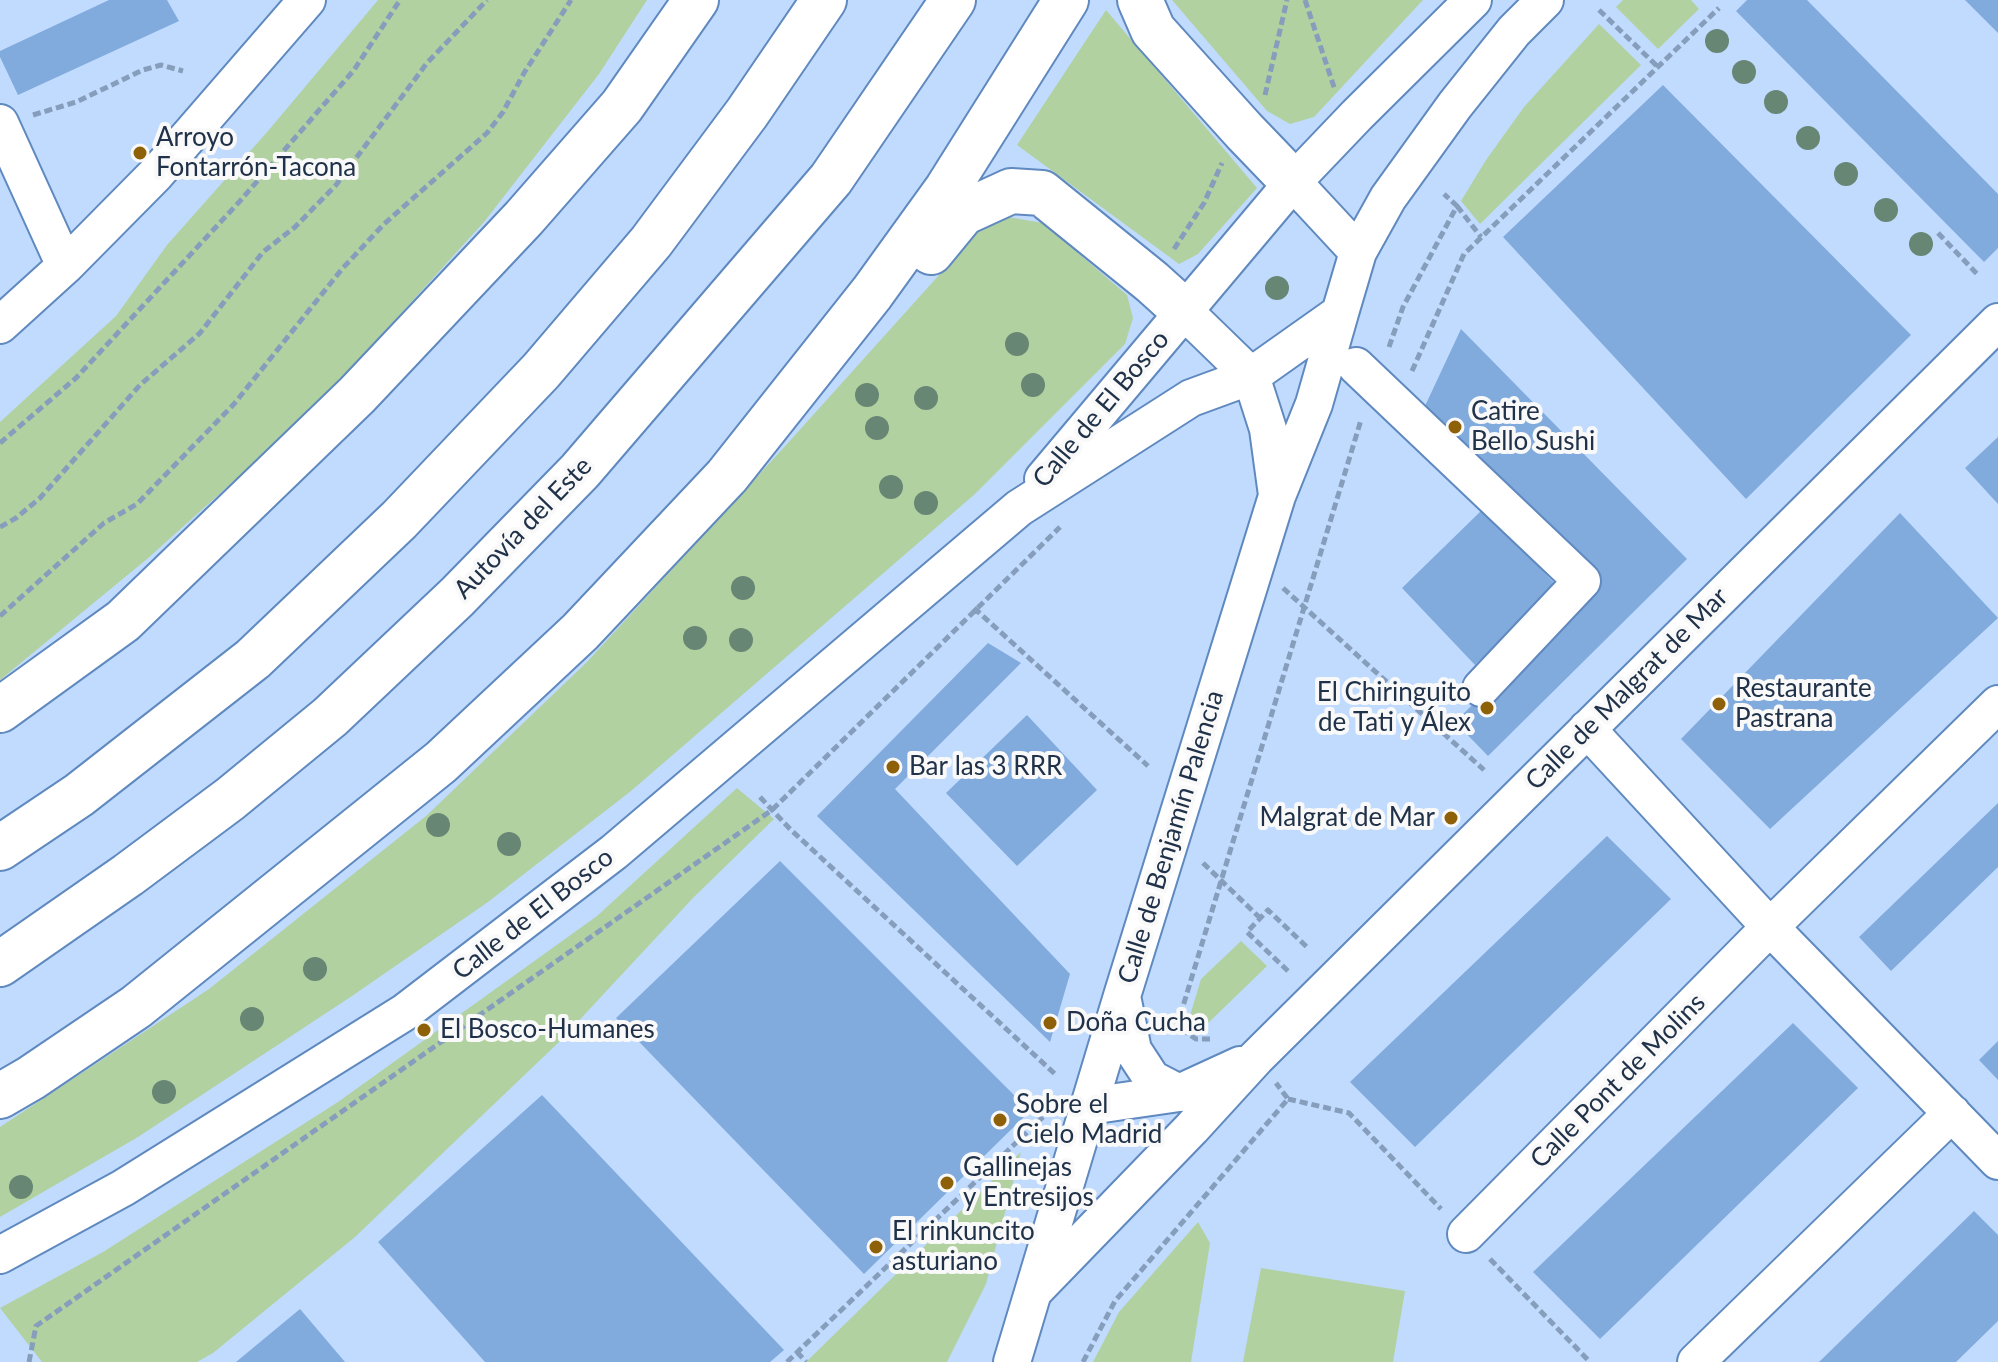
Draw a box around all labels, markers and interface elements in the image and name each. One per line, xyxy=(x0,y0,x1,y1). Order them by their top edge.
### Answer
place label: Arroyo Fontarrón-Tacona xyxy=(156,122,356,184)
marker: Arroyo Fontarrón-Tacona xyxy=(131,144,149,162)
street label: Calle de El Bosco xyxy=(1026,324,1176,494)
place label: Catire Bello Sushi xyxy=(1471,396,1595,458)
marker: Catire Bello Sushi xyxy=(1446,418,1464,436)
street label: Autovía del Este xyxy=(448,451,598,605)
street label: Calle de Malgrat de Mar xyxy=(1519,581,1735,797)
place label: Restaurante Pastrana xyxy=(1735,673,1872,734)
place label: El Chiringuito de Tati y Álex xyxy=(1317,677,1471,738)
street label: Calle de Benjamín Palencia xyxy=(1112,687,1230,987)
marker: Restaurante Pastrana xyxy=(1710,695,1728,713)
marker: El Chiringuito de Tati y Álex xyxy=(1478,699,1496,717)
place label: Bar las 3 RRR xyxy=(909,751,1062,783)
marker: Bar las 3 RRR xyxy=(884,758,902,776)
place label: Malgrat de Mar xyxy=(1260,802,1435,834)
marker: Malgrat de Mar xyxy=(1442,809,1460,827)
street label: Calle de El Bosco xyxy=(447,842,619,986)
street label: Calle Pont de Molins xyxy=(1524,987,1712,1175)
place label: Doña Cucha xyxy=(1066,1007,1206,1039)
place label: El Bosco-Humanes xyxy=(440,1014,655,1046)
marker: Doña Cucha xyxy=(1041,1014,1059,1032)
marker: El Bosco-Humanes xyxy=(415,1021,433,1039)
place label: Sobre el Cielo Madrid xyxy=(1016,1089,1162,1150)
marker: Sobre el Cielo Madrid xyxy=(991,1111,1009,1129)
place label: Gallinejas y Entresijos xyxy=(963,1152,1094,1214)
marker: Gallinejas y Entresijos xyxy=(938,1174,956,1192)
place label: El rinkuncito asturiano xyxy=(892,1216,1035,1278)
marker: El rinkuncito asturiano xyxy=(867,1238,885,1256)

